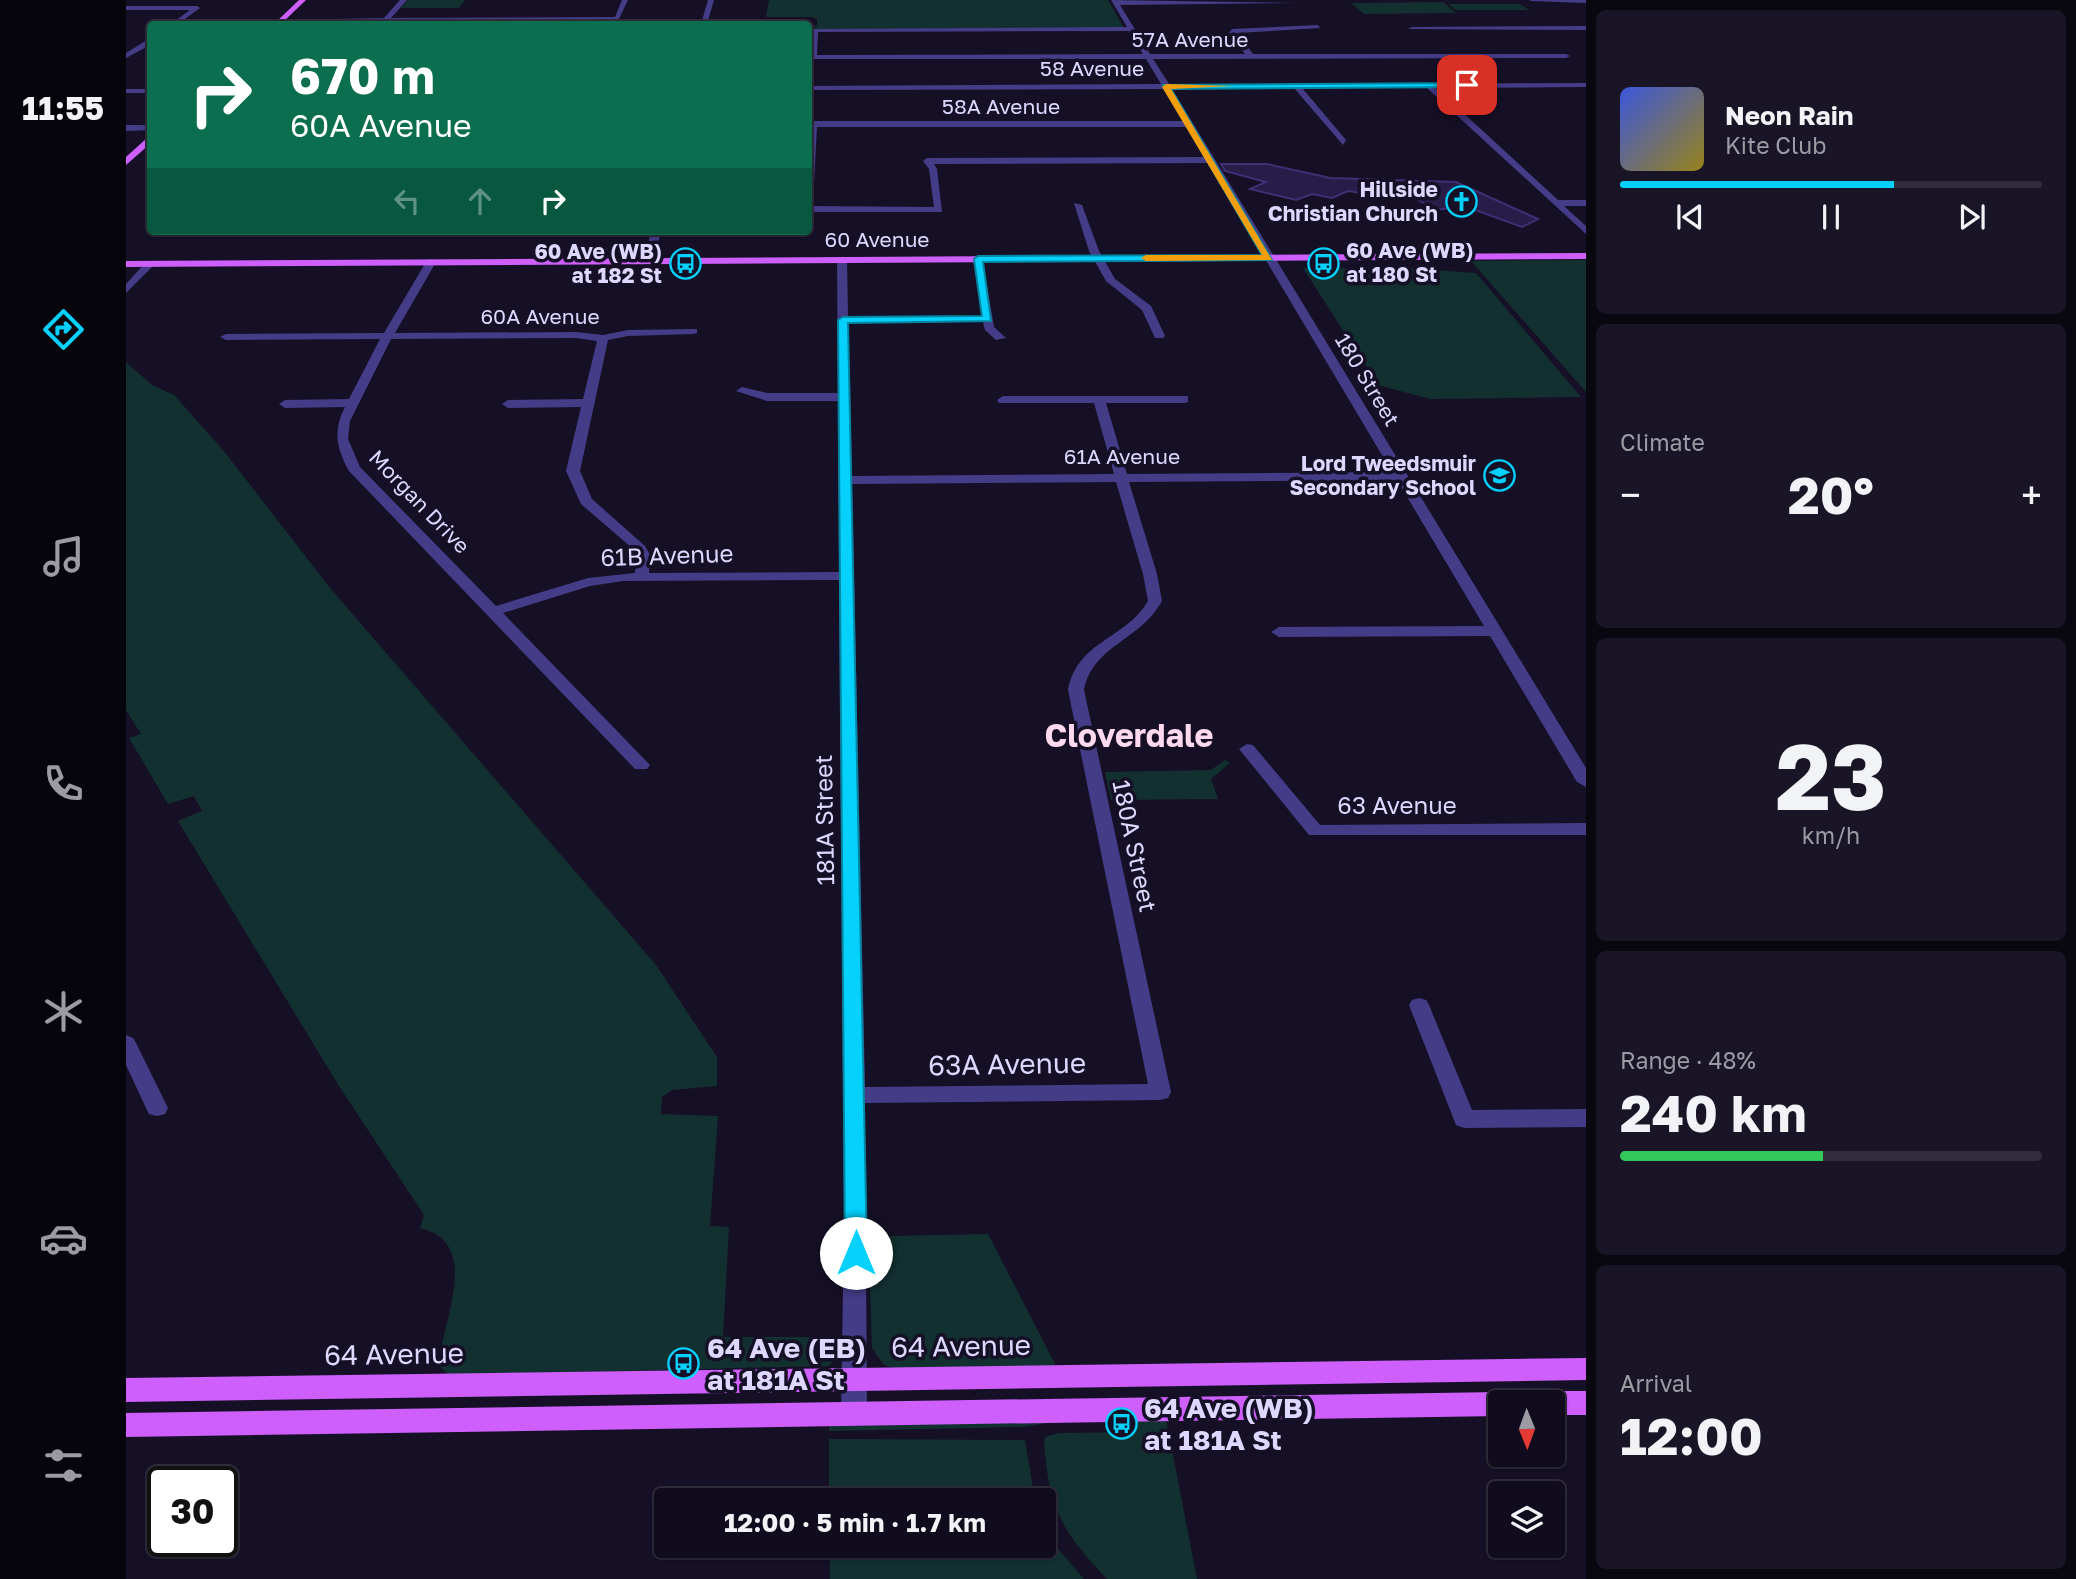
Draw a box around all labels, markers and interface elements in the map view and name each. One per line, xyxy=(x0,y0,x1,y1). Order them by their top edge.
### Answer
street label: 57A Avenue xyxy=(1132,26,1248,52)
text: 670 m xyxy=(290,46,435,105)
icon: right xyxy=(175,49,266,140)
street label: 58 Avenue xyxy=(1040,55,1144,81)
pin xyxy=(1437,55,1497,115)
icon: arrive xyxy=(1448,66,1486,104)
text: 11:55 xyxy=(22,89,104,127)
street label: 58A Avenue xyxy=(942,93,1060,119)
text: Neon Rain xyxy=(1725,100,1854,131)
text: 60A Avenue xyxy=(290,106,472,144)
text: Kite Club xyxy=(1725,131,1826,159)
place label: Hillside Christian Church xyxy=(1268,176,1438,226)
icon: left xyxy=(388,182,426,220)
icon: ahead xyxy=(461,182,499,220)
icon: right xyxy=(534,182,572,220)
church icon: Hillside Christian Church xyxy=(1444,185,1478,219)
icon: previous xyxy=(1671,198,1709,236)
icon: pause xyxy=(1812,198,1850,236)
icon: next xyxy=(1953,198,1991,236)
street label: 60 Avenue xyxy=(824,226,930,252)
place label: 60 Ave (WB) at 180 St xyxy=(1346,237,1474,287)
place label: 60 Ave (WB) at 182 St xyxy=(534,238,662,288)
bus stop icon: 60 Ave (WB) at 180 St xyxy=(1306,246,1340,280)
bus stop icon: 60 Ave (WB) at 182 St xyxy=(668,247,702,281)
street label: 60A Avenue xyxy=(480,303,600,329)
icon: directions xyxy=(39,305,88,354)
street label: 180 Street xyxy=(1330,328,1406,431)
text: Climate xyxy=(1620,428,1705,456)
street label: 61A Avenue xyxy=(1064,443,1180,469)
street label: Morgan Drive xyxy=(364,444,475,558)
place label: Lord Tweedsmuir Secondary School xyxy=(1289,450,1476,500)
school or university icon: Lord Tweedsmuir Secondary School xyxy=(1482,459,1516,493)
text: 20° xyxy=(1788,463,1874,525)
text: − xyxy=(1620,472,1641,517)
text: + xyxy=(2021,472,2042,517)
icon: music xyxy=(39,532,88,581)
street label: 61B Avenue xyxy=(600,538,734,571)
district label: Cloverdale xyxy=(1045,716,1213,754)
text: 23 xyxy=(1775,721,1887,830)
street label: 181A Street xyxy=(808,754,839,886)
icon: phone xyxy=(39,759,88,808)
street label: 180A Street xyxy=(1107,777,1164,914)
street label: 63 Avenue xyxy=(1337,790,1457,819)
text: km/h xyxy=(1802,821,1860,849)
icon: climate xyxy=(39,987,88,1036)
street label: 63A Avenue xyxy=(928,1046,1086,1081)
text: Range · 48% xyxy=(1620,1046,1756,1074)
text: 240 km xyxy=(1620,1081,1807,1143)
icon: car xyxy=(39,1214,88,1263)
position arrow xyxy=(819,1216,893,1290)
street label: 64 Avenue xyxy=(891,1328,1031,1363)
place label: 64 Ave (EB) at 181A St xyxy=(707,1331,866,1396)
street label: 64 Avenue xyxy=(324,1336,464,1371)
bus stop icon: 64 Ave (EB) at 181A St xyxy=(667,1347,701,1381)
text: Arrival xyxy=(1620,1369,1692,1397)
north arrow xyxy=(1488,1390,1564,1466)
map controls xyxy=(1488,1390,1565,1558)
place label: 64 Ave (WB) at 181A St xyxy=(1144,1391,1313,1456)
text: 12:00 xyxy=(1620,1404,1763,1466)
bus stop icon: 64 Ave (WB) at 181A St xyxy=(1104,1407,1138,1441)
icon: filters xyxy=(39,1441,88,1490)
speed limit sign: 30 xyxy=(147,1466,238,1557)
button: layers xyxy=(1488,1481,1565,1558)
text: 12:00 · 5 min · 1.7 km xyxy=(724,1507,986,1538)

